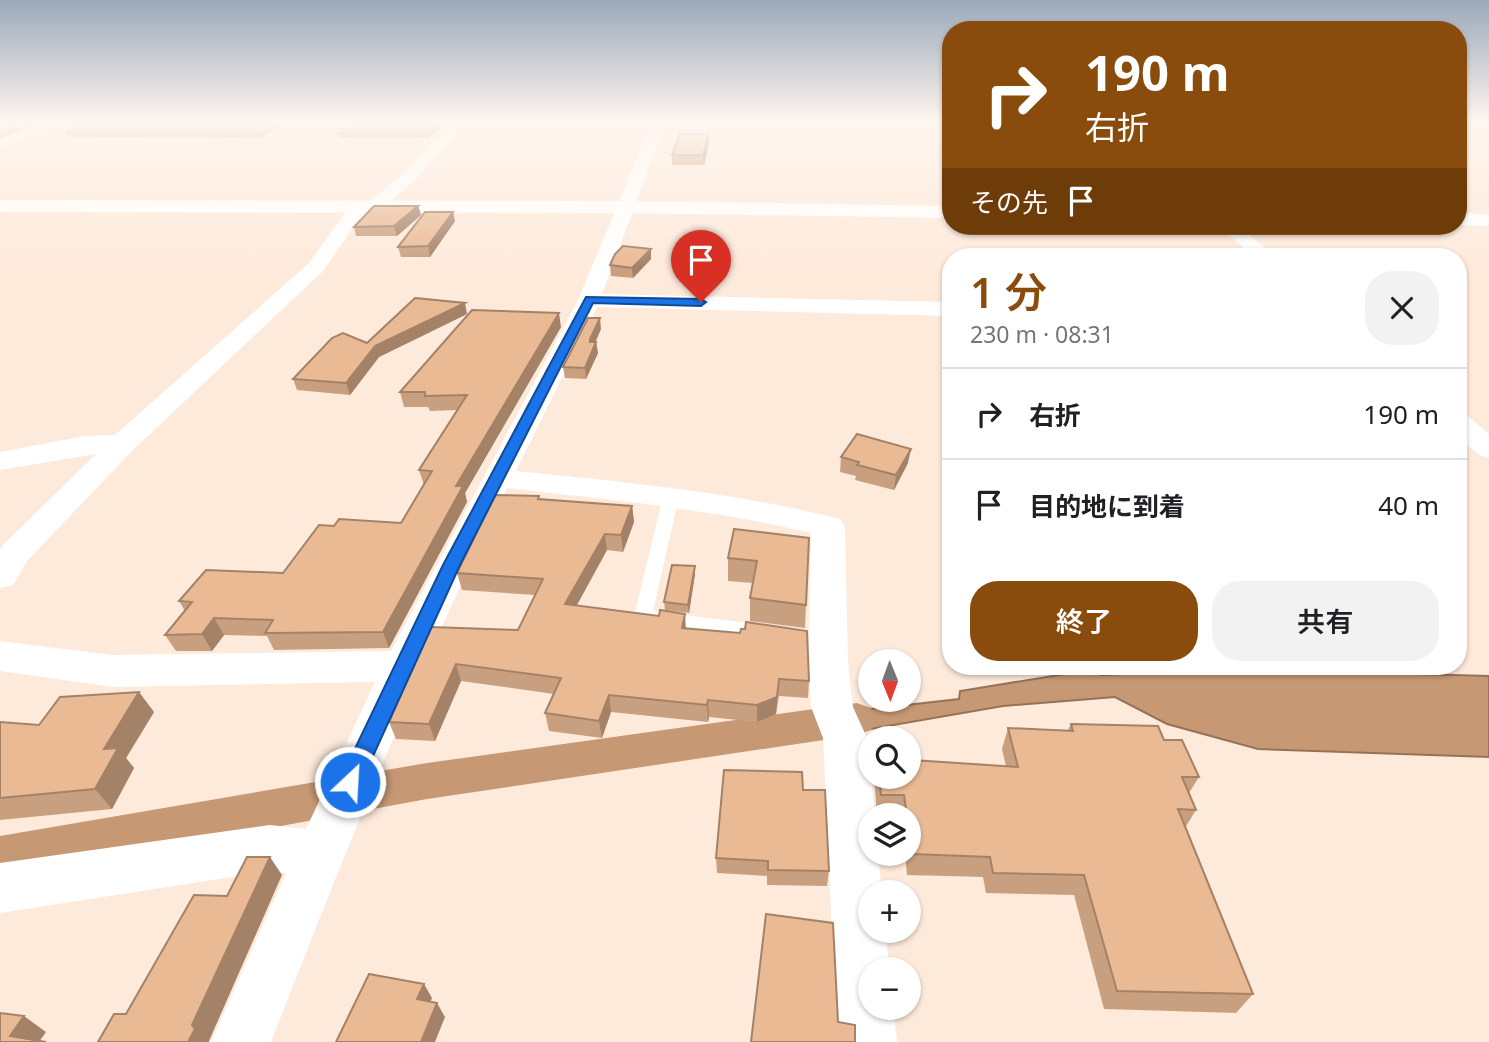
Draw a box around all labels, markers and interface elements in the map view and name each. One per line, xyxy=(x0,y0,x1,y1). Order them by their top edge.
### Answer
text: 190 m xyxy=(1085,39,1230,105)
icon: right xyxy=(970,49,1061,140)
text: 右折 xyxy=(1085,105,1149,148)
icon: arrive xyxy=(1062,182,1100,220)
text: その先 xyxy=(970,184,1048,220)
pin xyxy=(671,230,731,302)
icon: arrive xyxy=(682,241,720,279)
text: 1 分 xyxy=(970,263,1047,320)
button: close xyxy=(1365,271,1439,345)
text: 230 m · 08:31 xyxy=(970,318,1114,350)
icon: right xyxy=(970,395,1008,433)
text: 190 m xyxy=(1363,396,1439,432)
text: 右折 xyxy=(1029,397,1081,433)
icon: arrive xyxy=(970,486,1008,524)
text: 40 m xyxy=(1378,487,1439,523)
text: 目的地に到着 xyxy=(1029,488,1185,524)
button: 終了 xyxy=(970,581,1198,661)
button: 共有 xyxy=(1212,581,1439,661)
north arrow xyxy=(858,649,920,712)
map controls xyxy=(858,649,921,1020)
button: search xyxy=(858,726,921,789)
position arrow xyxy=(313,745,387,819)
button: layers xyxy=(858,803,921,866)
button: + xyxy=(858,880,921,943)
button: − xyxy=(858,957,921,1020)

